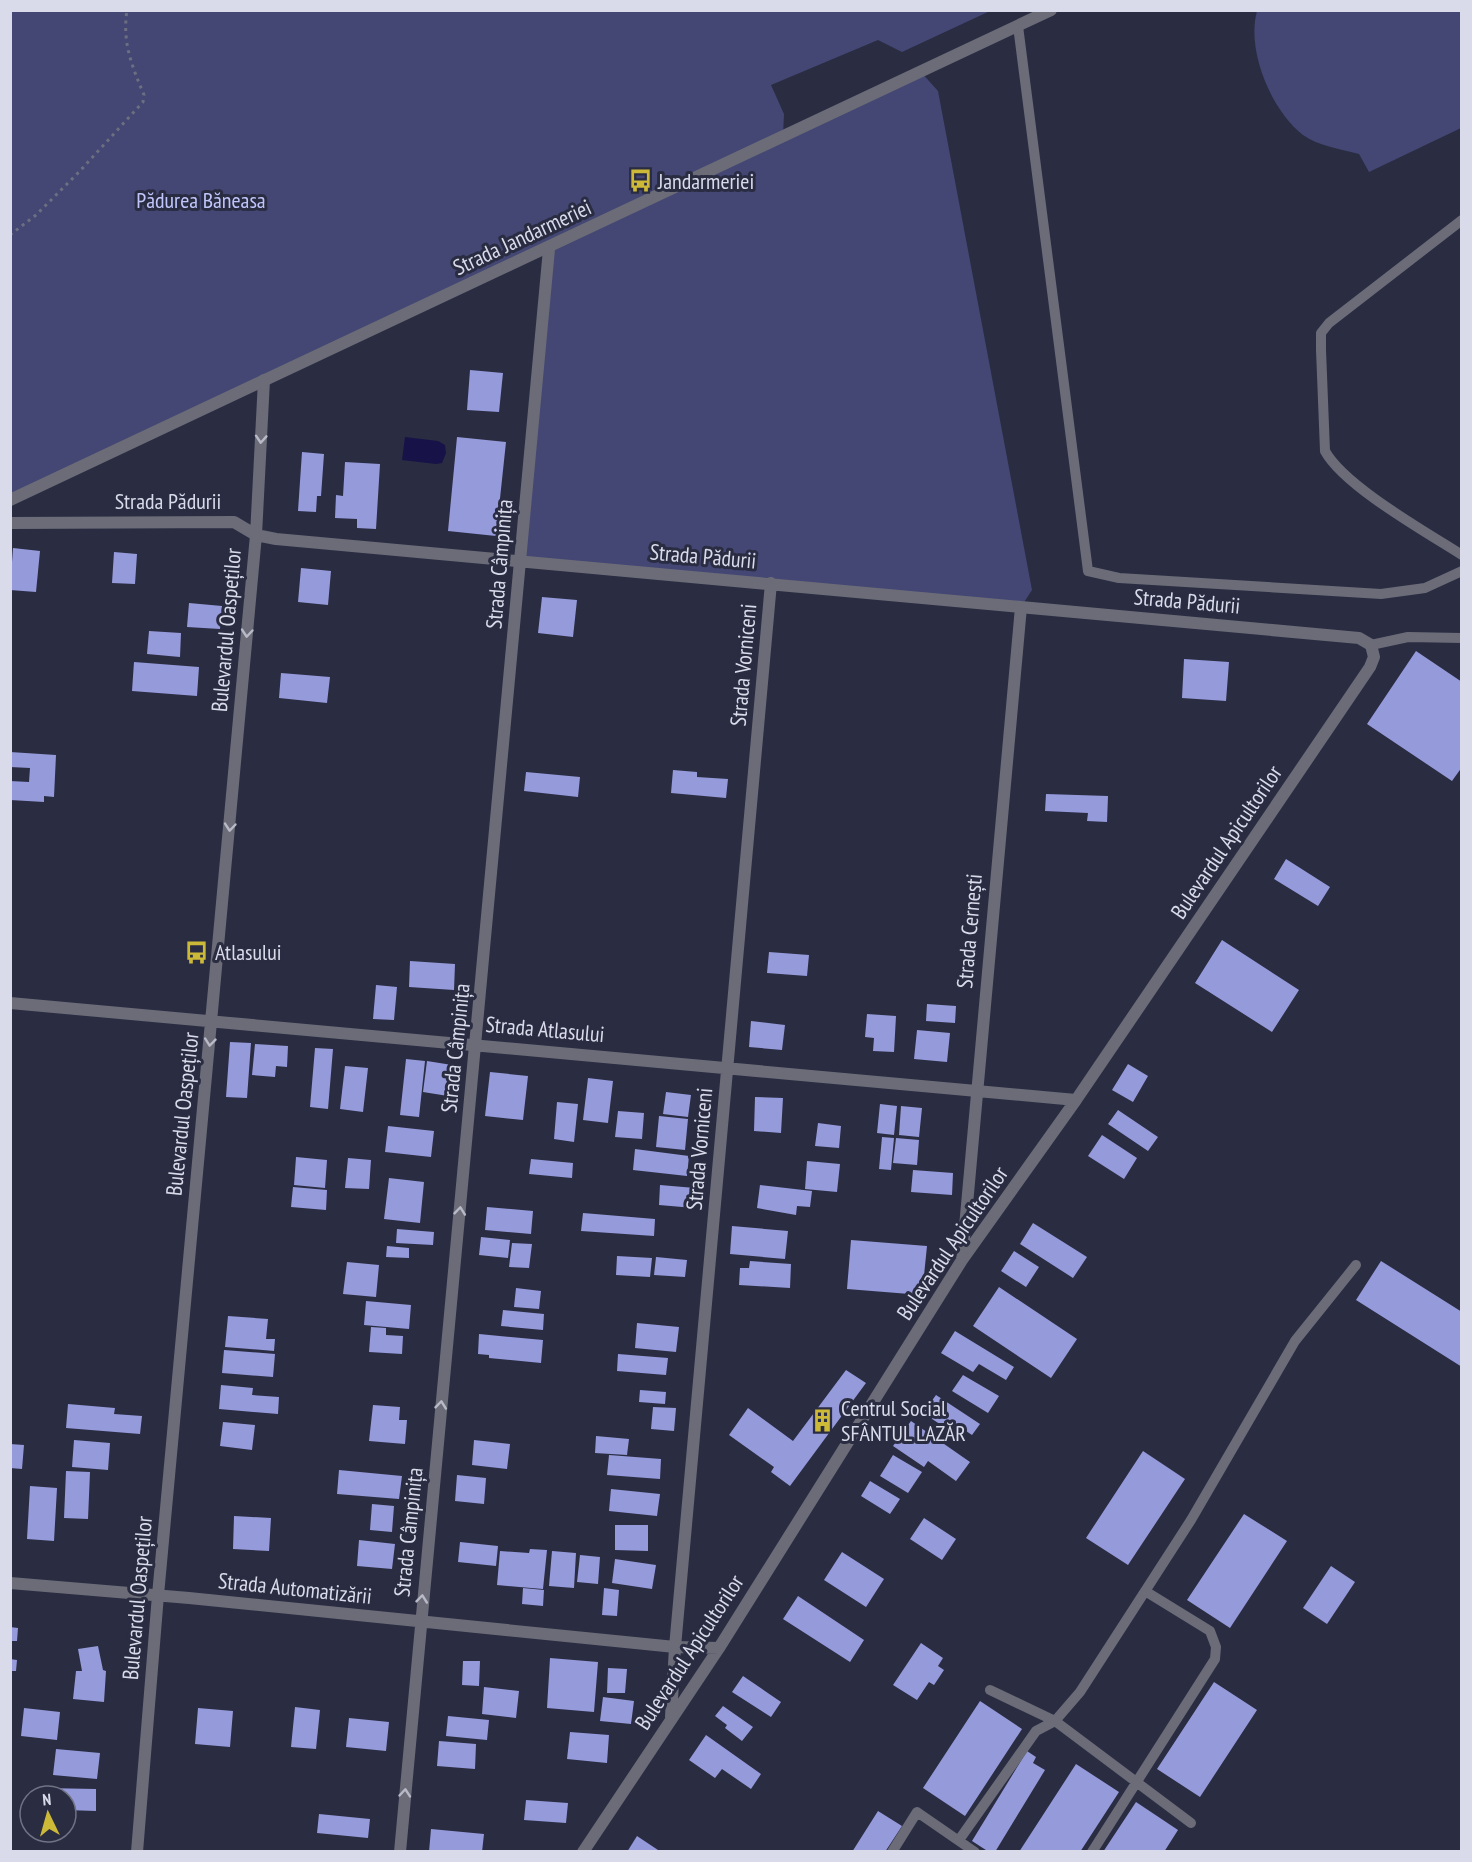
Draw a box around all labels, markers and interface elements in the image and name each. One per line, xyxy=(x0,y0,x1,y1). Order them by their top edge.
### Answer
place label: Jandarmeriei xyxy=(657,167,754,195)
bus stop icon: Jandarmeriei xyxy=(627,168,653,194)
park label: Pădurea Băneasa xyxy=(136,186,266,214)
street label: Strada Jandarmeriei xyxy=(448,193,596,281)
one-way arrow xyxy=(255,434,268,443)
street label: Strada Pădurii xyxy=(115,487,221,515)
street label: Strada Câmpinița xyxy=(479,498,519,630)
street label: Strada Pădurii xyxy=(649,537,757,575)
street label: Bulevardul Oaspeților xyxy=(205,547,247,713)
street label: Strada Pădurii xyxy=(1133,582,1241,620)
street label: Strada Vorniceni xyxy=(724,603,762,727)
one-way arrow xyxy=(241,629,254,638)
street label: Bulevardul Apicultorilor xyxy=(1164,760,1288,924)
one-way arrow xyxy=(223,823,236,832)
street label: Strada Cernești xyxy=(950,873,988,989)
place label: Atlasului xyxy=(215,938,282,966)
bus stop icon: Atlasului xyxy=(184,939,210,965)
street label: Strada Câmpinița xyxy=(434,982,476,1114)
street label: Strada Atlasului xyxy=(484,1010,606,1048)
street label: Bulevardul Oaspeților xyxy=(159,1031,205,1197)
one-way arrow xyxy=(204,1038,217,1047)
street label: Strada Vorniceni xyxy=(680,1087,718,1211)
street label: Bulevardul Apicultorilor xyxy=(890,1161,1014,1325)
one-way arrow xyxy=(453,1206,466,1215)
place label: Centrul Social SFÂNTUL LAZĂR xyxy=(841,1394,966,1447)
one-way arrow xyxy=(434,1400,447,1409)
building icon: Centrul Social SFÂNTUL LAZĂR xyxy=(810,1408,836,1434)
street label: Strada Câmpinița xyxy=(387,1466,429,1598)
street label: Bulevardul Oaspeților xyxy=(116,1515,158,1681)
street label: Strada Automatizării xyxy=(217,1566,373,1610)
street label: Bulevardul Apicultorilor xyxy=(628,1569,750,1735)
one-way arrow xyxy=(415,1594,428,1604)
north arrow xyxy=(18,1784,78,1844)
text: N xyxy=(42,1789,52,1809)
one-way arrow xyxy=(398,1789,411,1798)

